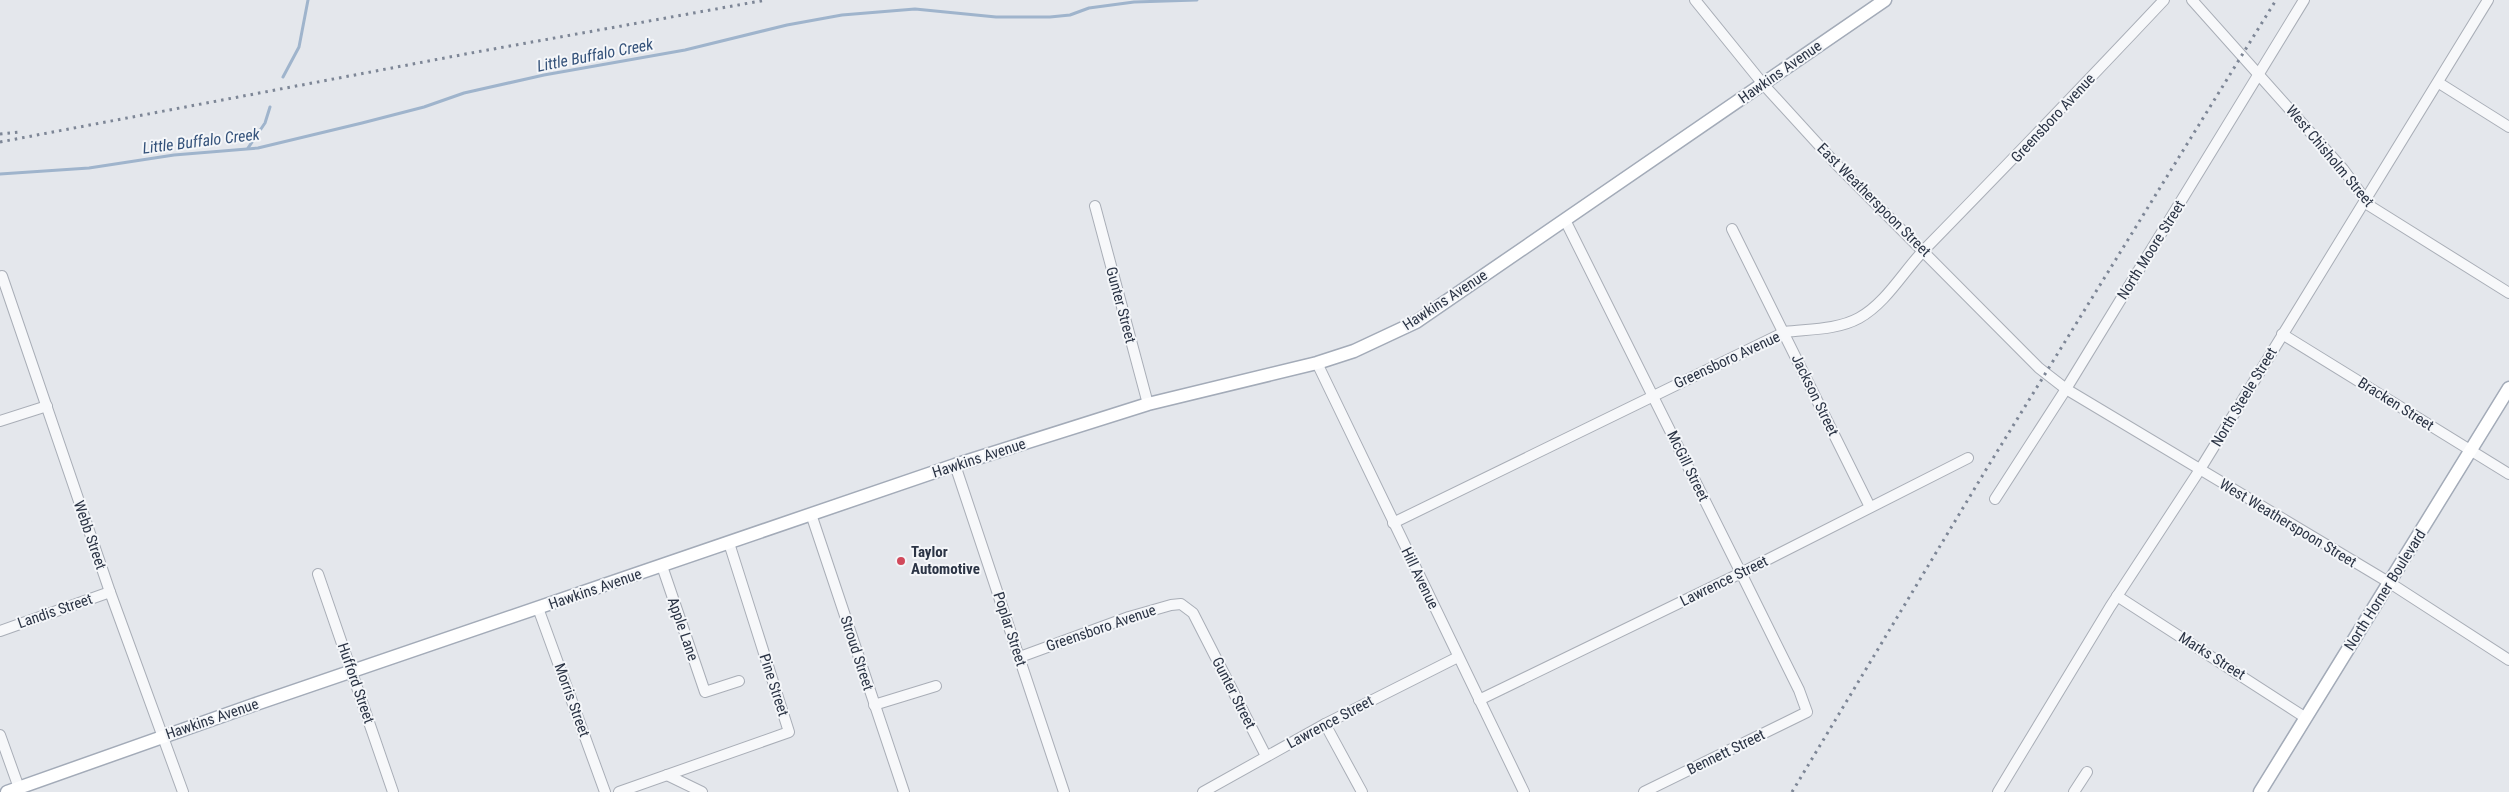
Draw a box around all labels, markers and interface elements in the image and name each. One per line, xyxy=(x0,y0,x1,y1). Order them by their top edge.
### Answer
water label: Little Buffalo Creek xyxy=(535,34,656,76)
street label: Hawkins Avenue xyxy=(1735,37,1825,107)
street label: Greensboro Avenue xyxy=(2007,70,2099,166)
street label: West Chisholm Street xyxy=(2282,102,2378,210)
water label: Little Buffalo Creek xyxy=(141,124,262,158)
street label: East Weatherspoon Street xyxy=(1813,139,1935,261)
street label: North Moore Street xyxy=(2113,197,2189,303)
street label: Gunter Street xyxy=(1102,265,1140,345)
street label: Hawkins Avenue xyxy=(1399,266,1491,334)
street label: Greensboro Avenue xyxy=(1671,328,1783,392)
street label: North Steele Street xyxy=(2207,344,2281,450)
street label: Jackson Street xyxy=(1788,351,1842,439)
street label: Bracken Street xyxy=(2355,374,2437,434)
street label: McGill Street xyxy=(1663,428,1713,504)
street label: Hawkins Avenue xyxy=(930,434,1028,482)
street label: West Weatherspoon Street xyxy=(2216,475,2360,571)
street label: Webb Street xyxy=(70,498,110,572)
street label: North Horner Boulevard xyxy=(2340,526,2430,654)
place label: Taylor Automotive xyxy=(911,543,980,578)
street label: Hill Avenue xyxy=(1397,544,1443,612)
street label: Lawrence Street xyxy=(1677,552,1771,610)
marker: Taylor Automotive xyxy=(895,555,907,567)
street label: Hawkins Avenue xyxy=(546,565,644,613)
street label: Landis Street xyxy=(15,590,95,632)
street label: Poplar Street xyxy=(990,590,1030,668)
street label: Apple Lane xyxy=(664,595,702,663)
street label: Greensboro Avenue xyxy=(1044,601,1158,655)
street label: Stroud Street xyxy=(836,613,878,693)
street label: Marks Street xyxy=(2175,628,2249,684)
street label: Hufford Street xyxy=(334,640,378,726)
street label: Pine Street xyxy=(755,651,793,719)
street label: Gunter Street xyxy=(1208,654,1260,732)
street label: Morris Street xyxy=(550,661,594,739)
street label: Lawrence Street xyxy=(1284,692,1376,752)
street label: Hawkins Avenue xyxy=(163,695,261,743)
street label: Bennett Street xyxy=(1684,725,1768,779)

